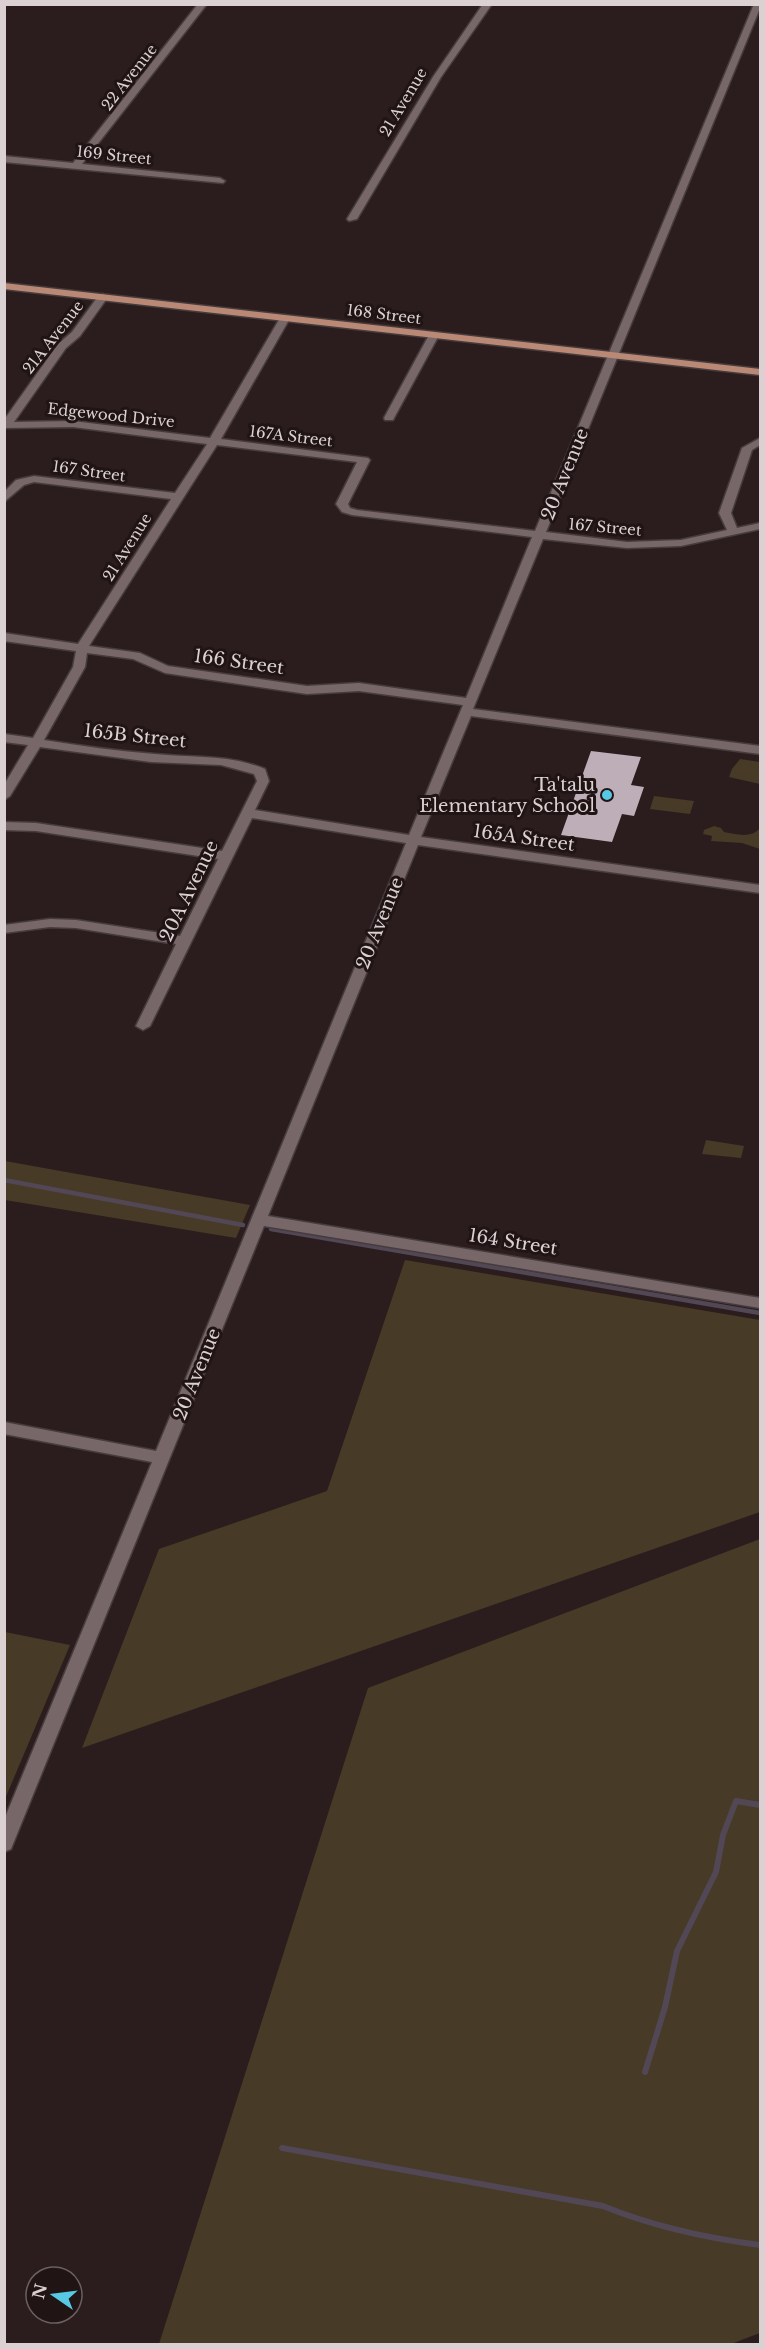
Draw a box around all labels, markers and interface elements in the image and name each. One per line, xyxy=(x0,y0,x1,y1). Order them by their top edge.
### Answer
street label: 22 Avenue xyxy=(97,40,161,114)
street label: 21 Avenue xyxy=(375,64,431,140)
street label: 169 Street xyxy=(76,142,153,168)
street label: 21A Avenue xyxy=(19,297,87,377)
street label: 168 Street xyxy=(346,300,423,328)
street label: Edgewood Drive xyxy=(46,399,176,431)
street label: 167A Street xyxy=(248,421,334,451)
street label: 20 Avenue xyxy=(537,425,593,523)
street label: 167 Street xyxy=(51,456,127,486)
street label: 21 Avenue xyxy=(99,509,155,585)
street label: 167 Street xyxy=(568,514,643,540)
street label: 166 Street xyxy=(193,645,286,679)
street label: 165B Street xyxy=(83,720,188,752)
place label: Ta'talu Elementary School xyxy=(419,774,595,817)
marker: Ta'talu Elementary School xyxy=(600,788,614,802)
street label: 165A Street xyxy=(472,820,576,856)
street label: 20A Avenue xyxy=(155,837,223,945)
street label: 20 Avenue xyxy=(352,874,408,972)
street label: 164 Street xyxy=(467,1224,559,1260)
street label: 20 Avenue xyxy=(169,1325,225,1423)
north arrow xyxy=(24,2265,84,2325)
text: N xyxy=(28,2282,51,2301)

